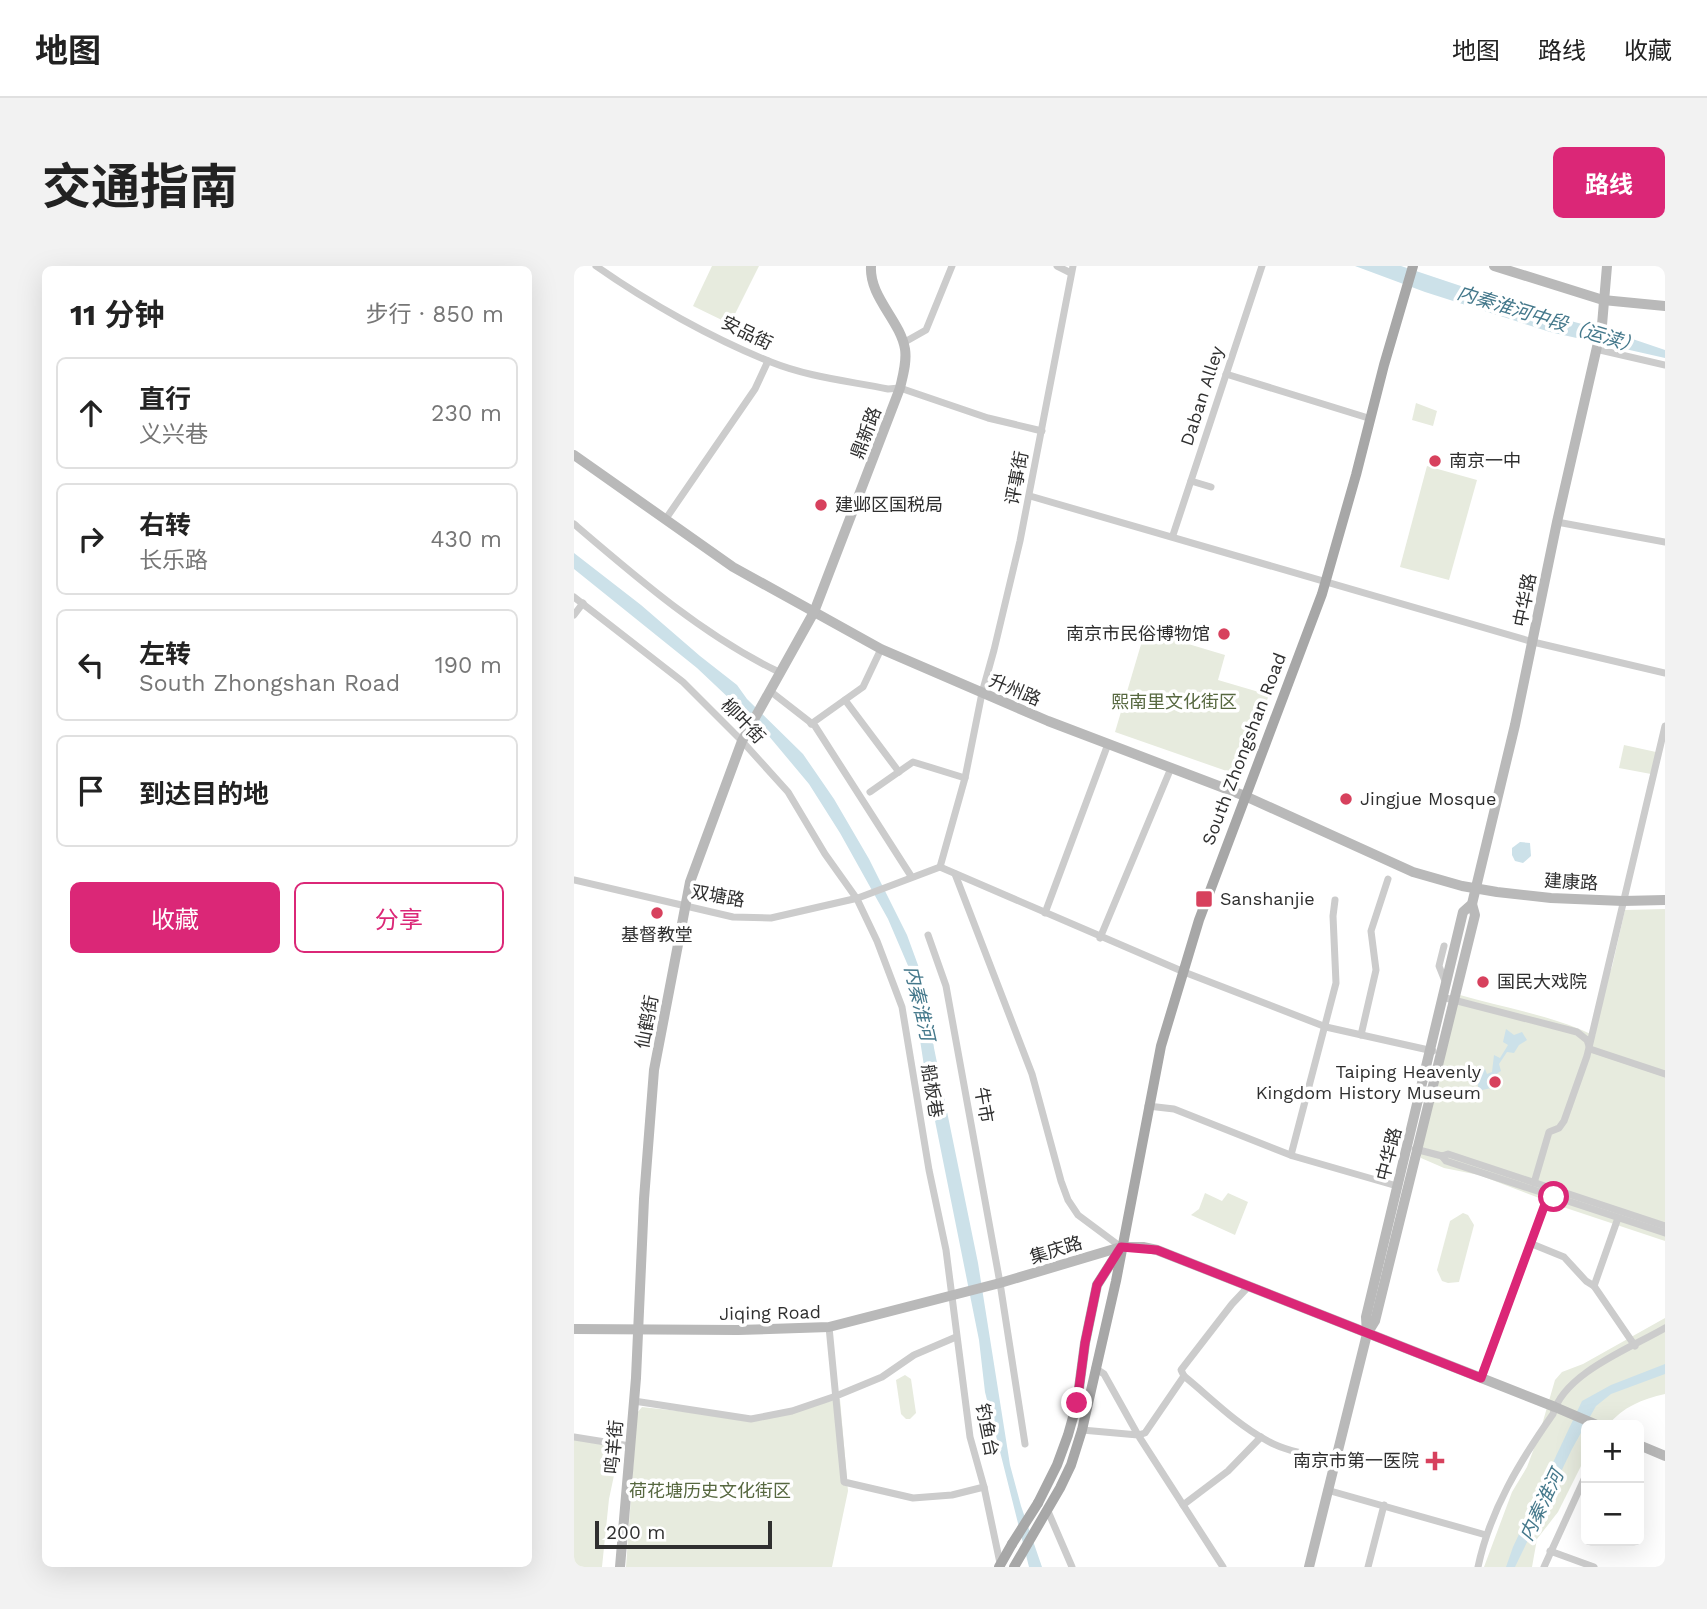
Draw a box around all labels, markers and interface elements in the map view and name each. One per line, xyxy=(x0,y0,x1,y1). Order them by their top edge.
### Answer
text: 地图 xyxy=(35,31,101,70)
text: 地图 xyxy=(1452,37,1500,65)
text: 路线 xyxy=(1538,37,1586,65)
text: 收藏 xyxy=(1624,37,1672,65)
button: 路线 xyxy=(1553,147,1665,218)
text: 交通指南 xyxy=(42,158,238,216)
water label: 内秦淮河中段（运渎） xyxy=(1455,281,1643,358)
text: 11 分钟 xyxy=(70,297,164,332)
text: 步行 · 850 m xyxy=(365,301,504,328)
street label: 安品街 xyxy=(718,311,776,354)
street label: Daban Alley xyxy=(1176,343,1228,448)
text: 直行 xyxy=(139,384,191,414)
icon: ahead xyxy=(72,394,110,432)
text: 230 m xyxy=(431,400,502,427)
street label: 鼎新路 xyxy=(846,404,885,462)
text: 义兴巷 xyxy=(139,421,208,448)
street label: 评事街 xyxy=(1001,449,1032,506)
place label: 南京一中 xyxy=(1449,450,1521,471)
marker: 南京一中 xyxy=(1427,453,1443,469)
place label: 建邺区国税局 xyxy=(835,494,943,515)
marker: 建邺区国税局 xyxy=(813,497,829,513)
text: 右转 xyxy=(139,510,191,540)
icon: right xyxy=(72,520,110,558)
text: 430 m xyxy=(430,526,502,553)
text: 长乐路 xyxy=(139,547,208,574)
street label: 中华路 xyxy=(1509,571,1540,628)
place label: 南京市民俗博物馆 xyxy=(1066,623,1210,644)
marker: 南京市民俗博物馆 xyxy=(1216,626,1232,642)
text: 左转 xyxy=(139,639,191,669)
icon: left xyxy=(72,646,110,684)
street label: South Zhongshan Road xyxy=(1197,650,1290,848)
text: 190 m xyxy=(435,652,502,679)
street label: 升州路 xyxy=(986,669,1044,710)
text: South Zhongshan Road xyxy=(139,670,400,697)
park label: 熙南里文化街区 xyxy=(1111,691,1237,712)
street label: 柳叶街 xyxy=(717,694,770,747)
icon: arrive xyxy=(72,772,110,810)
text: 到达目的地 xyxy=(139,779,269,809)
place label: Jingjue Mosque xyxy=(1360,788,1496,809)
marker: Jingjue Mosque xyxy=(1338,791,1354,807)
street label: 建康路 xyxy=(1544,870,1599,893)
street label: 双塘路 xyxy=(690,880,746,911)
button: 收藏 xyxy=(70,882,280,953)
button: 分享 xyxy=(294,882,504,953)
place label: Sanshanjie xyxy=(1220,888,1315,909)
marker: Sanshanjie xyxy=(1194,889,1214,909)
marker: 基督教堂 xyxy=(649,905,665,921)
place label: 基督教堂 xyxy=(621,924,693,945)
water label: 内秦淮河 xyxy=(900,963,940,1047)
place label: 国民大戏院 xyxy=(1497,971,1587,992)
marker: 国民大戏院 xyxy=(1475,974,1491,990)
street label: 仙鹤街 xyxy=(631,993,662,1050)
place label: Taiping Heavenly Kingdom History Museum xyxy=(1256,1061,1482,1103)
street label: 船板巷 xyxy=(918,1063,947,1119)
marker: Taiping Heavenly Kingdom History Museum xyxy=(1487,1074,1503,1090)
street label: 牛市 xyxy=(971,1085,998,1124)
street label: 中华路 xyxy=(1372,1125,1405,1183)
route start xyxy=(1538,1181,1569,1212)
street label: 集庆路 xyxy=(1027,1232,1085,1267)
street label: Jiqing Road xyxy=(719,1301,821,1324)
route end xyxy=(1061,1387,1092,1418)
street label: 钓鱼台 xyxy=(972,1401,1003,1458)
street label: 鸣羊街 xyxy=(601,1419,626,1475)
map controls xyxy=(1581,1420,1644,1546)
button: + xyxy=(1581,1420,1644,1483)
place label: 南京市第一医院 xyxy=(1293,1450,1419,1471)
marker: 南京市第一医院 xyxy=(1425,1451,1445,1471)
water label: 内秦淮河 xyxy=(1514,1462,1570,1544)
park label: 荷花塘历史文化街区 xyxy=(629,1480,791,1501)
button: − xyxy=(1581,1483,1644,1546)
scale bar xyxy=(595,1518,772,1550)
text: 200 m xyxy=(606,1521,665,1544)

